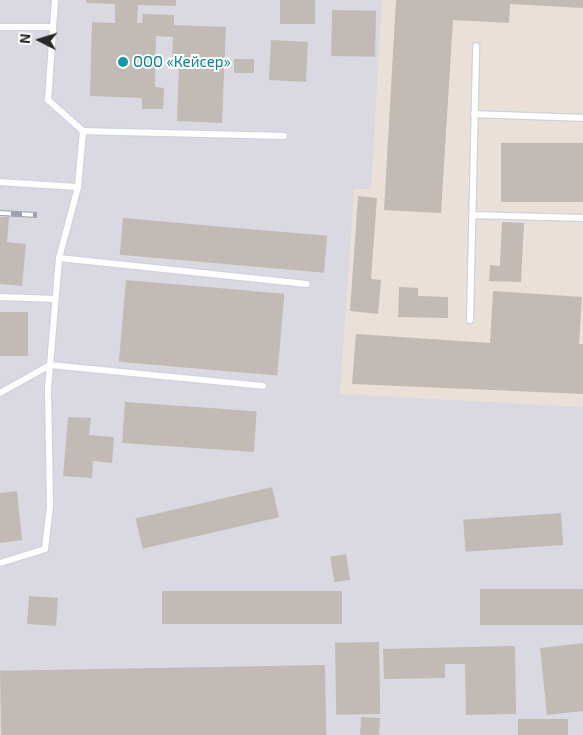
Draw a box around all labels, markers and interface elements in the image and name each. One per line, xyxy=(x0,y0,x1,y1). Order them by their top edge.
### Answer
north arrow xyxy=(15,15,65,65)
text: N xyxy=(16,33,33,44)
place label: ООО «Кейсер» xyxy=(133,53,231,71)
marker: ООО «Кейсер» xyxy=(117,56,129,68)

